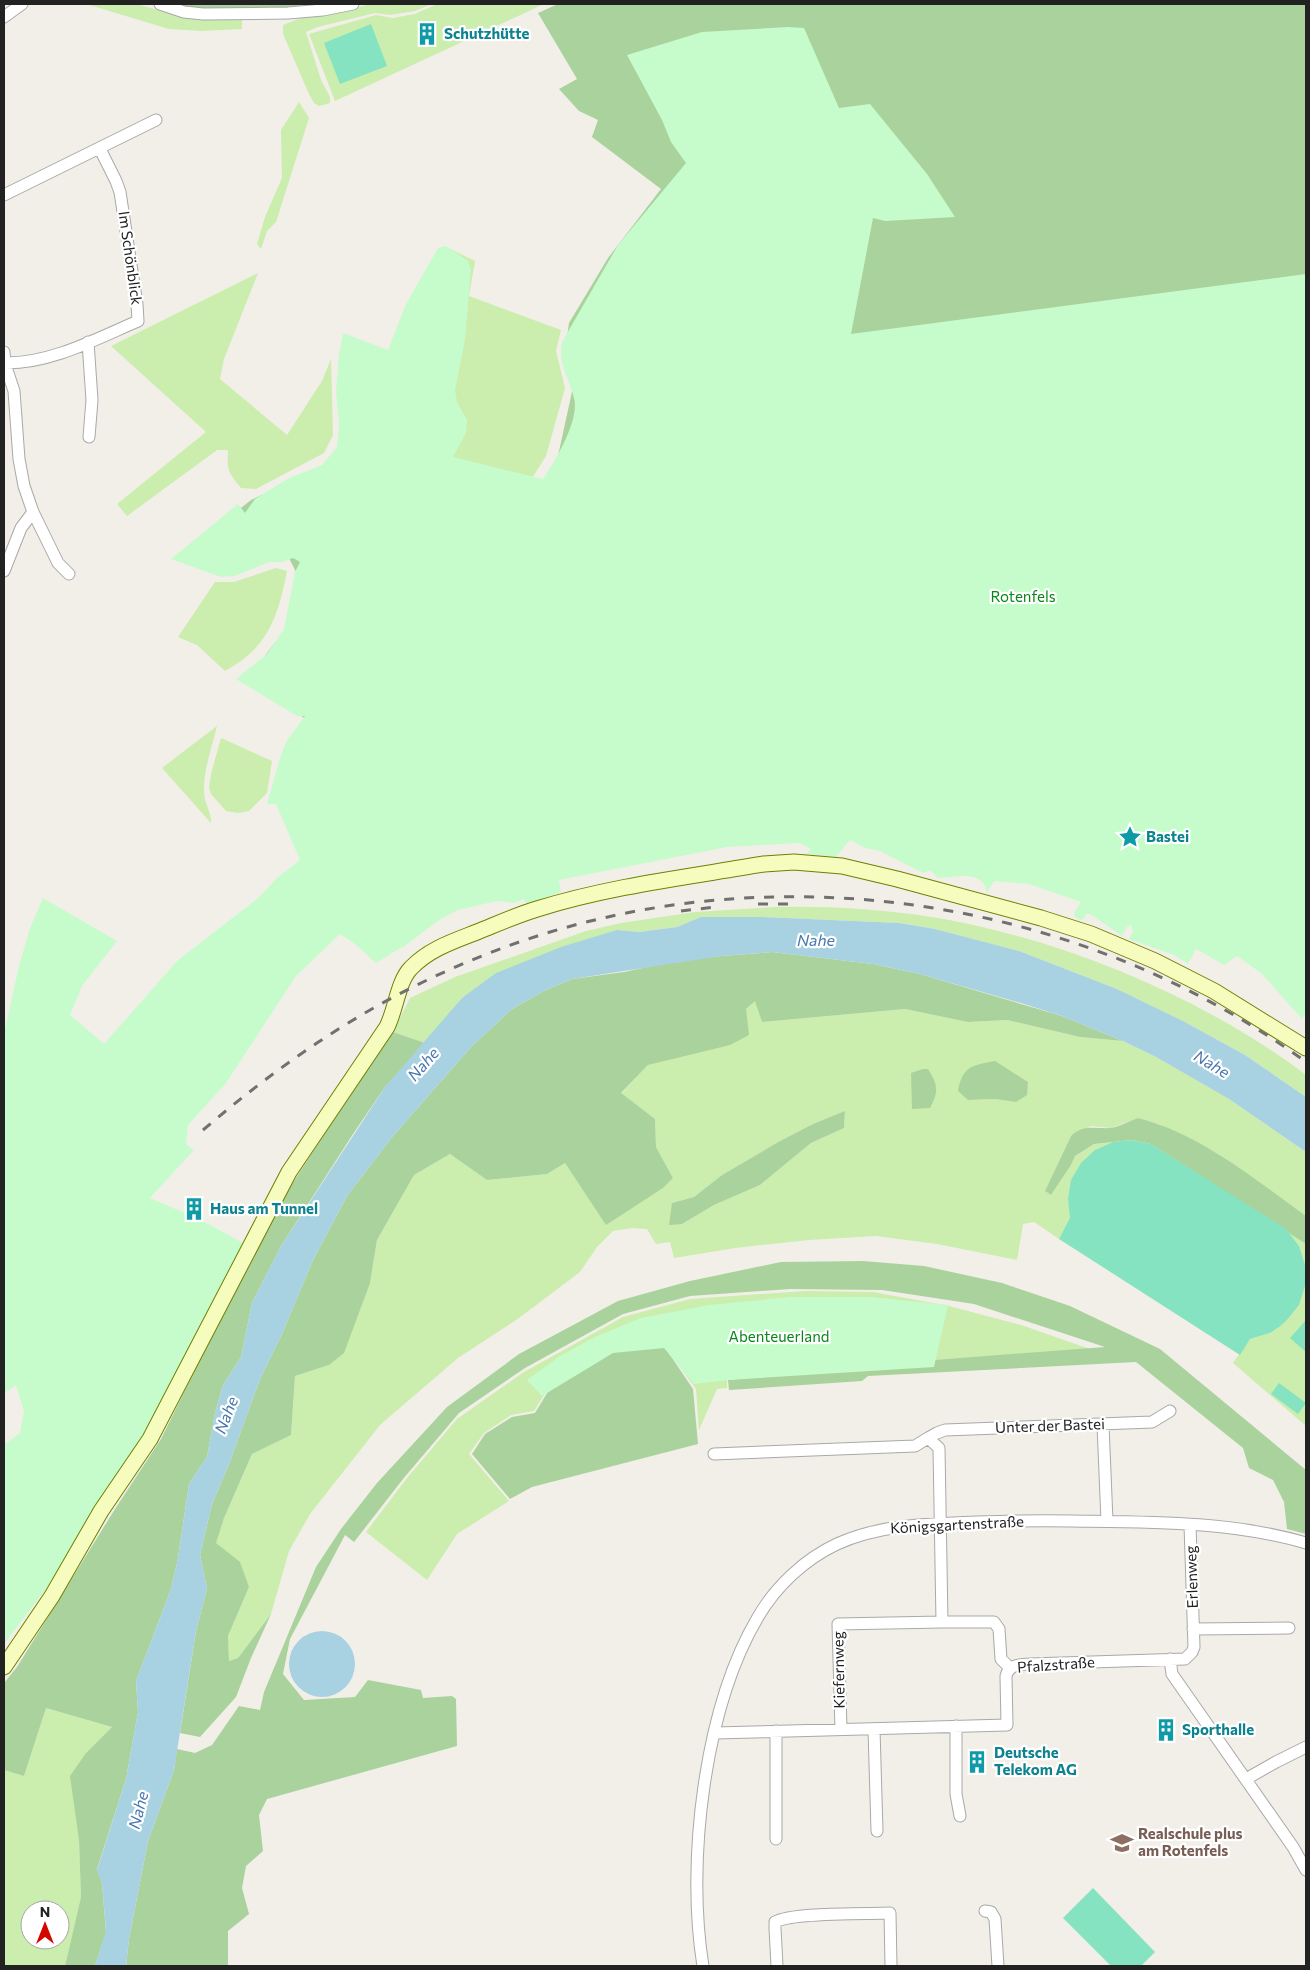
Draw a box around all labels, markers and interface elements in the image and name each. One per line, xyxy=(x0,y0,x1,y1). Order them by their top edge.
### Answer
building icon: Schutzhütte xyxy=(414,21,440,47)
place label: Schutzhütte xyxy=(444,24,529,42)
street label: Im Schönblick xyxy=(115,210,146,306)
park label: Rotenfels xyxy=(990,587,1056,605)
place icon: Bastei xyxy=(1117,824,1143,850)
place label: Bastei xyxy=(1146,827,1189,845)
water label: Nahe xyxy=(797,930,836,949)
water label: Nahe xyxy=(403,1043,443,1084)
water label: Nahe xyxy=(1191,1046,1234,1082)
building icon: Haus am Tunnel xyxy=(181,1196,207,1222)
place label: Haus am Tunnel xyxy=(210,1199,318,1217)
park label: Abenteuerland xyxy=(729,1327,829,1345)
water label: Nahe xyxy=(210,1393,241,1436)
street label: Unter der Bastei xyxy=(995,1414,1105,1436)
street label: Königsgartenstraße xyxy=(890,1512,1024,1536)
street label: Erlenweg xyxy=(1181,1545,1201,1609)
street label: Kiefernweg xyxy=(828,1631,848,1709)
street label: Pfalzstraße xyxy=(1016,1652,1096,1676)
building icon: Sporthalle xyxy=(1153,1717,1179,1743)
place label: Sporthalle xyxy=(1182,1720,1254,1738)
place label: Deutsche Telekom AG xyxy=(994,1743,1077,1778)
building icon: Deutsche Telekom AG xyxy=(964,1749,990,1775)
water label: Nahe xyxy=(124,1789,151,1831)
place label: Realschule plus am Rotenfels xyxy=(1138,1824,1243,1859)
school or university icon: Realschule plus am Rotenfels xyxy=(1109,1830,1135,1856)
north arrow xyxy=(20,1900,70,1950)
text: N xyxy=(40,1903,50,1920)

